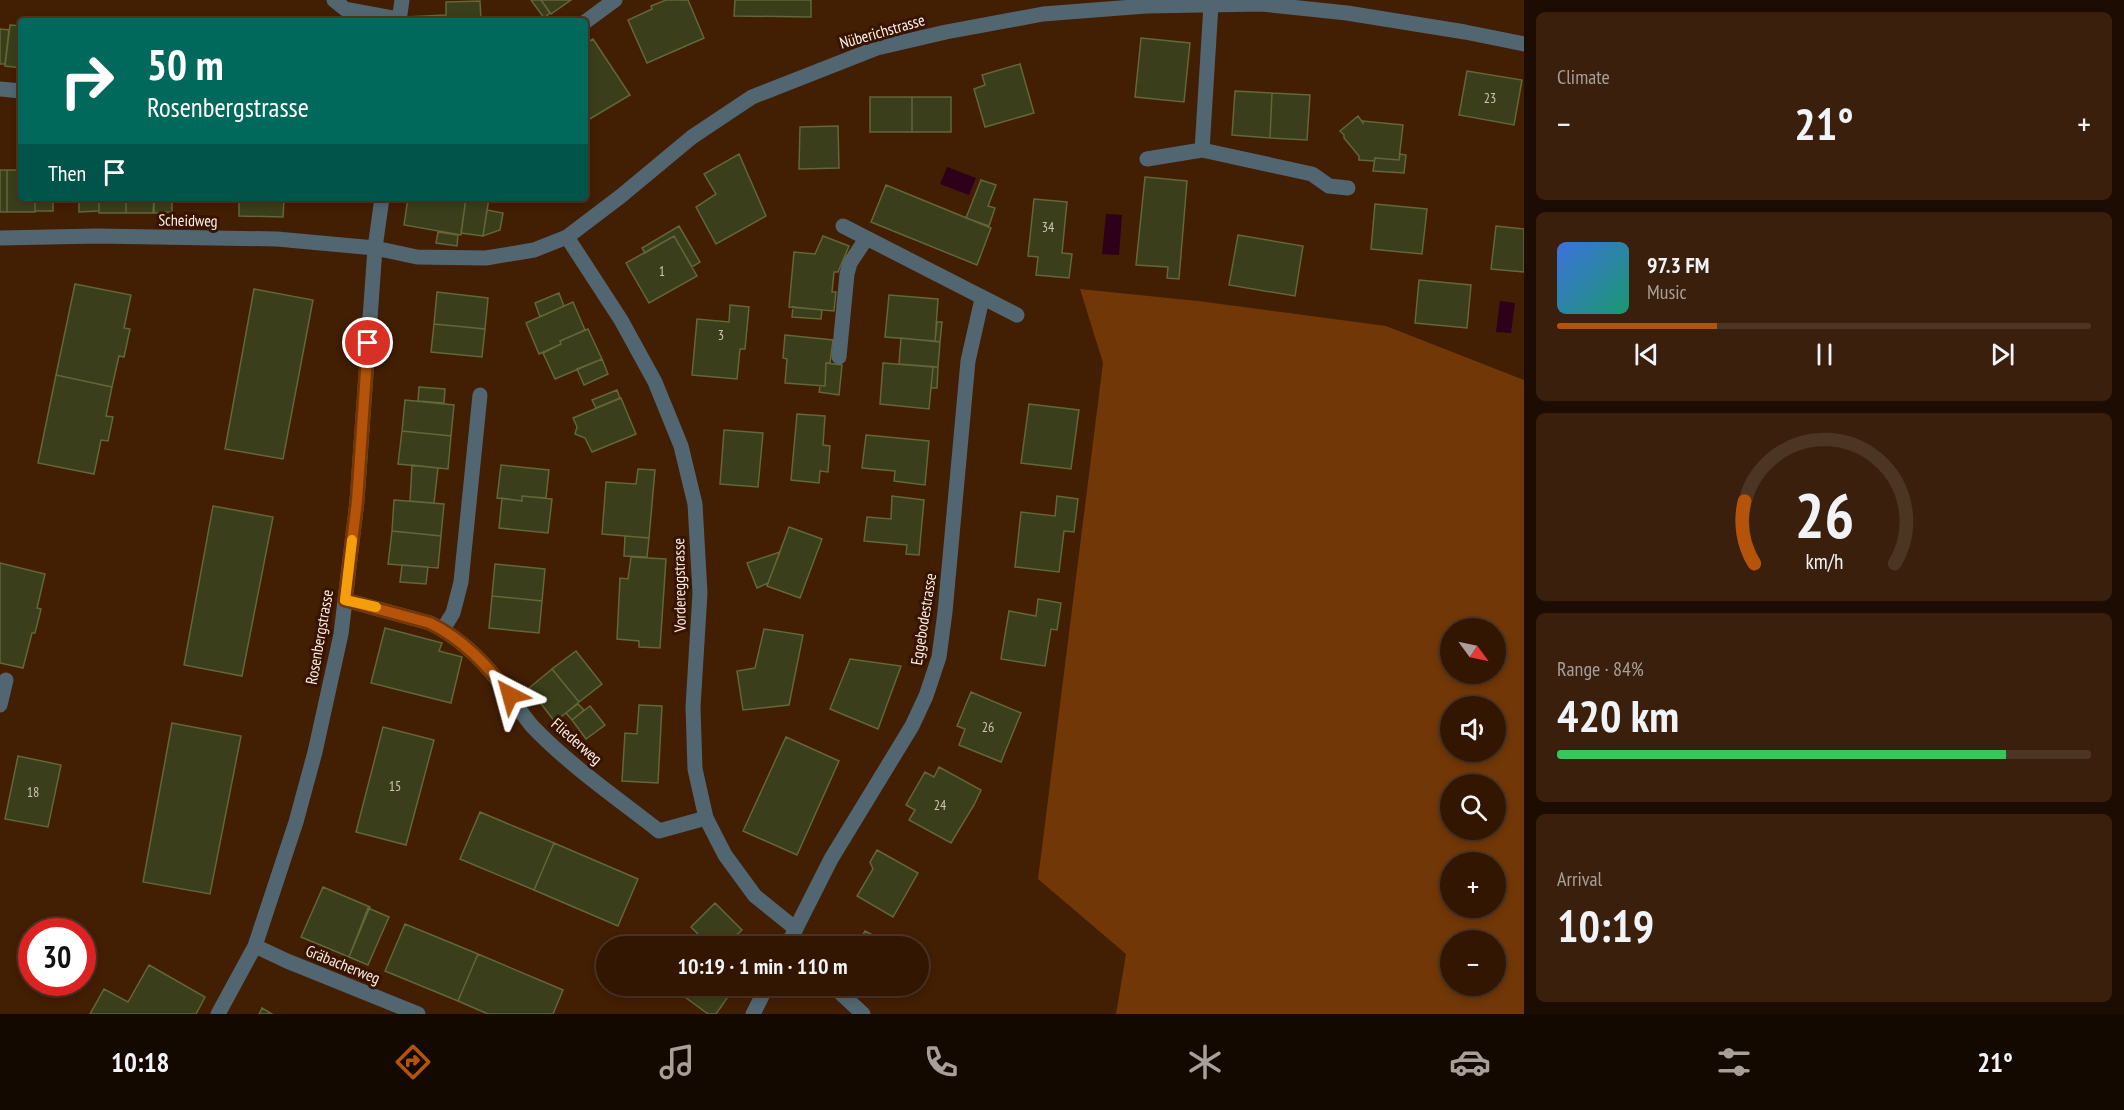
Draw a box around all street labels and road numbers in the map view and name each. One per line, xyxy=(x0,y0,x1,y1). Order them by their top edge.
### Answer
street label: Nüberichstrasse xyxy=(837,9,927,53)
street label: Scheidweg xyxy=(158,209,218,231)
street label: Vordereggstrasse xyxy=(668,538,690,633)
street label: Eggebodestrasse xyxy=(906,572,940,666)
street label: Rosenbergstrasse xyxy=(301,588,337,686)
street label: Fliederweg xyxy=(547,713,607,769)
street label: Gräbacherweg xyxy=(303,940,383,988)

